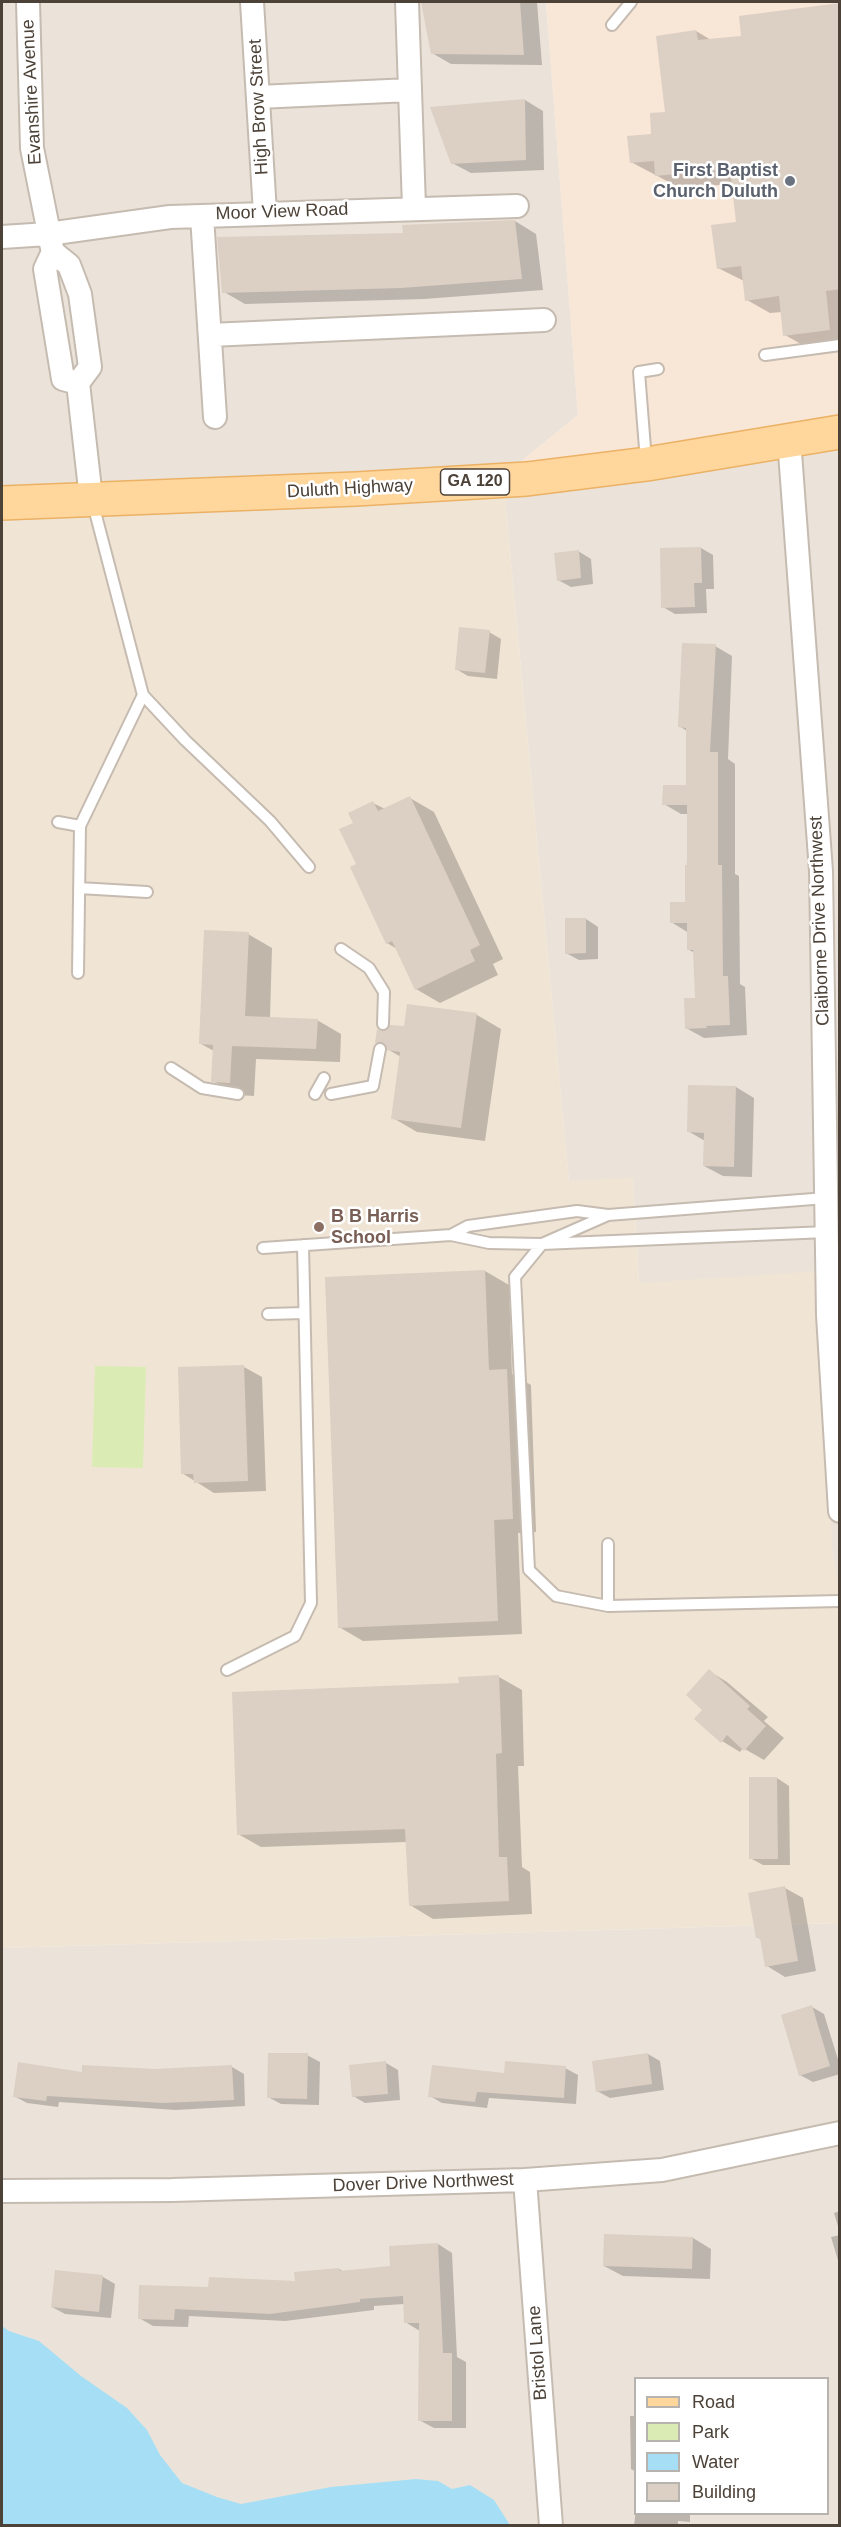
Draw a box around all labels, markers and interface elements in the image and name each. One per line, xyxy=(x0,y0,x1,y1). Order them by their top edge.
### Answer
street label: Evanshire Avenue xyxy=(17,19,47,165)
street label: High Brow Street xyxy=(245,39,273,175)
place label: First Baptist Church Duluth xyxy=(653,160,778,202)
marker: First Baptist Church Duluth xyxy=(783,174,797,188)
street label: Moor View Road xyxy=(215,199,349,225)
road number: GA 120 xyxy=(440,469,510,495)
street label: Duluth Highway xyxy=(286,475,414,503)
street label: Claiborne Drive Northwest xyxy=(806,816,834,1026)
place label: B B Harris School xyxy=(331,1206,419,1248)
marker: B B Harris School xyxy=(312,1220,326,1234)
street label: Dover Drive Northwest xyxy=(332,2169,514,2197)
street label: Bristol Lane xyxy=(524,2305,552,2401)
legend xyxy=(634,2377,829,2515)
text: Road xyxy=(692,2392,735,2412)
text: Park xyxy=(692,2422,729,2442)
text: Water xyxy=(692,2452,739,2472)
text: Building xyxy=(692,2482,756,2502)

